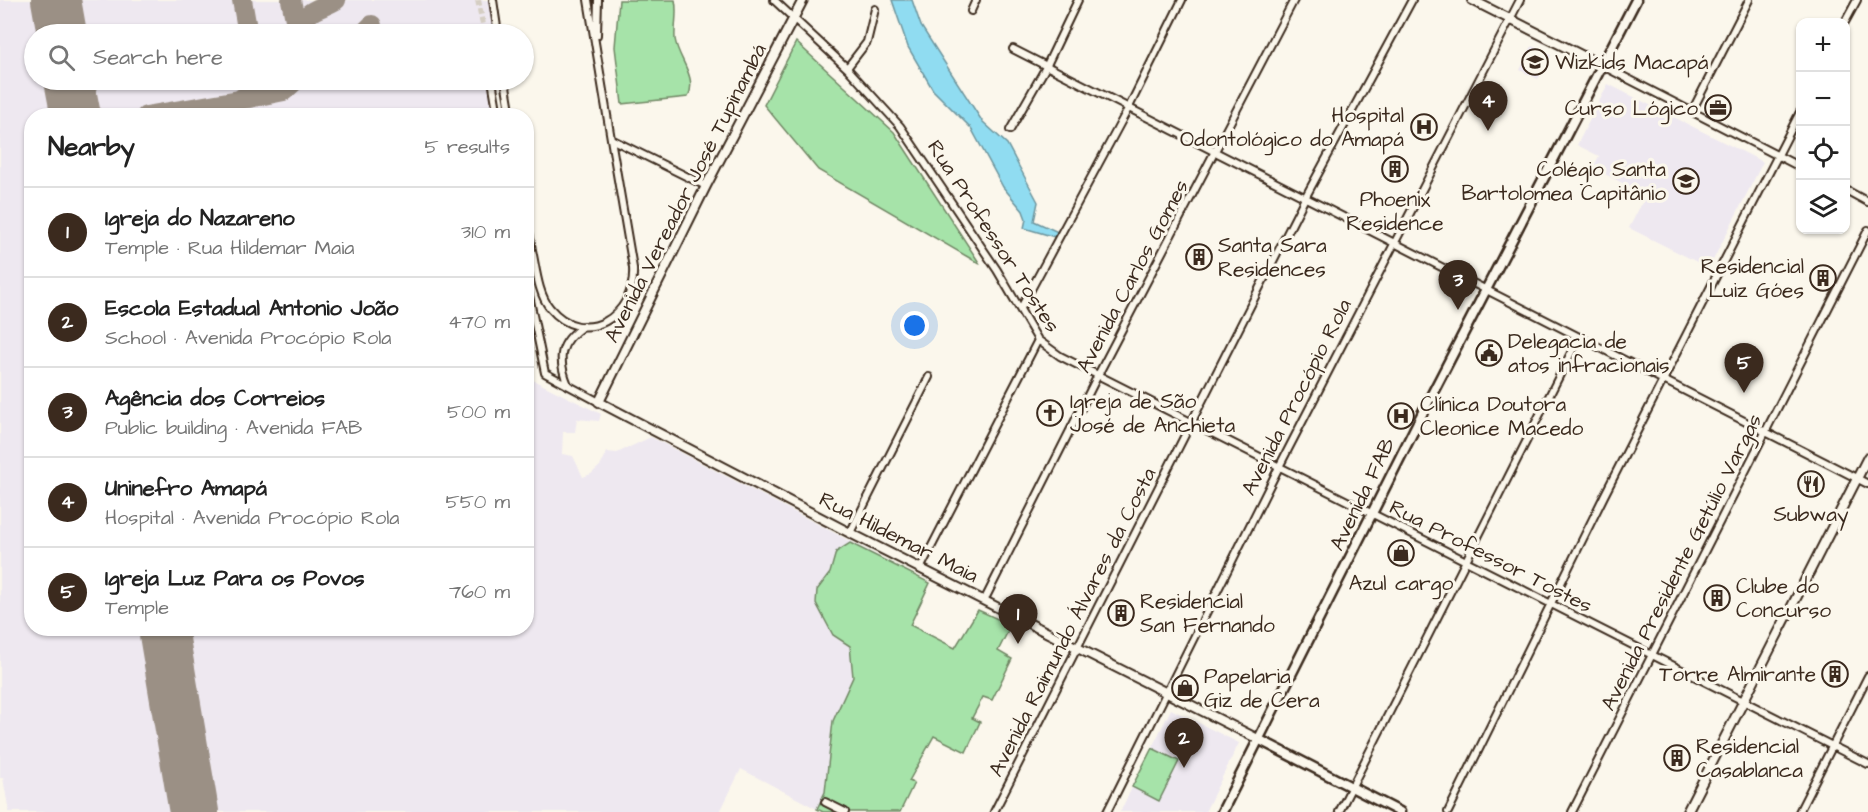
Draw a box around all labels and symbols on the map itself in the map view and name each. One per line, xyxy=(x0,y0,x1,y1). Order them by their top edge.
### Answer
street label: Avenida Vereador José Tupinambá xyxy=(597,39,775,348)
school or university icon: Wizkids Macapá xyxy=(1520,47,1550,77)
place label: Wizkids Macapá xyxy=(1555,48,1709,78)
pin: 4 xyxy=(1468,82,1508,131)
office icon: Curso Lógico xyxy=(1703,93,1733,123)
place label: Curso Lógico xyxy=(1565,94,1698,125)
place label: Hospital Odontológico do Amapá xyxy=(1180,101,1404,156)
hospital icon: Hospital Odontológico do Amapá xyxy=(1409,112,1439,142)
street label: Rua Professor Tostes xyxy=(920,134,1067,338)
building icon: Phoenix Residence xyxy=(1380,154,1410,184)
place label: Colégio Santa Bartolomea Capitânio xyxy=(1461,155,1666,209)
school or university icon: Colégio Santa Bartolomea Capitânio xyxy=(1671,166,1701,196)
street label: Avenida Carlos Gomes xyxy=(1069,174,1196,378)
place label: Phoenix Residence xyxy=(1346,185,1444,238)
place label: Santa Sara Residences xyxy=(1218,231,1327,284)
building icon: Santa Sara Residences xyxy=(1184,242,1214,272)
place label: Residencial Luiz Góes xyxy=(1701,252,1804,305)
pin: 3 xyxy=(1438,260,1478,310)
building icon: Residencial Luiz Góes xyxy=(1808,263,1838,293)
street label: Avenida Procópio Rola xyxy=(1234,294,1360,501)
your location xyxy=(900,311,929,340)
place label: Delegacia de atos infracionais xyxy=(1508,327,1670,380)
public building icon: Delegacia de atos infracionais xyxy=(1474,338,1504,368)
pin: 5 xyxy=(1724,344,1764,393)
place label: Igreja de São José de Anchieta xyxy=(1070,387,1235,440)
place label: Clínica Doutora Cleonice Macedo xyxy=(1420,390,1584,443)
church icon: Igreja de São José de Anchieta xyxy=(1035,398,1065,428)
hospital icon: Clínica Doutora Cleonice Macedo xyxy=(1386,401,1416,431)
street label: Avenida Presidente Getúlio Vargas xyxy=(1594,409,1771,716)
street label: Avenida FAB xyxy=(1323,433,1402,555)
street label: Avenida Raimundo Álvares da Costa xyxy=(982,463,1163,782)
restaurant icon: Subway xyxy=(1796,469,1826,499)
street label: Rua Hildemar Maia xyxy=(814,485,984,590)
street label: Rua Professor Tostes xyxy=(1384,493,1597,620)
place label: Subway xyxy=(1773,500,1849,531)
shop icon: Azul cargo xyxy=(1386,538,1416,568)
place label: Azul cargo xyxy=(1349,569,1453,600)
place label: Clube do Concurso xyxy=(1736,572,1831,625)
building icon: Clube do Concurso xyxy=(1702,583,1732,613)
place label: Residencial San Fernando xyxy=(1140,587,1275,640)
pin: 1 xyxy=(998,594,1038,644)
building icon: Residencial San Fernando xyxy=(1106,598,1136,628)
building icon: Torre Almirante xyxy=(1820,659,1850,689)
place label: Torre Almirante xyxy=(1659,660,1816,689)
place label: Papelaria Giz de Cera xyxy=(1204,662,1320,715)
shop icon: Papelaria Giz de Cera xyxy=(1170,673,1200,703)
pin: 2 xyxy=(1164,718,1204,768)
place label: Residencial Casablanca xyxy=(1696,732,1803,785)
building icon: Residencial Casablanca xyxy=(1662,743,1692,773)

